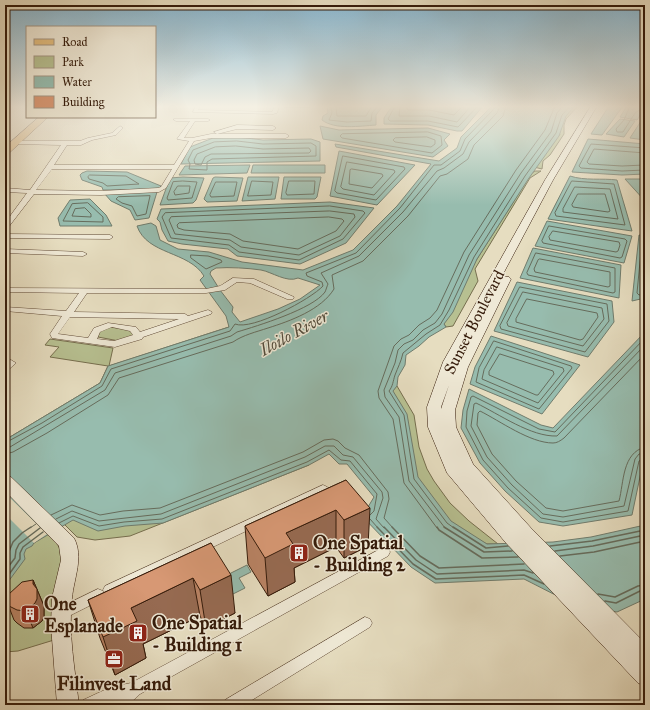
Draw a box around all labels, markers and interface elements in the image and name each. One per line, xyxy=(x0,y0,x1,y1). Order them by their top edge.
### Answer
legend xyxy=(26,26,156,118)
text: Road xyxy=(62,35,88,49)
text: Park xyxy=(62,55,84,69)
text: Water xyxy=(62,75,92,89)
text: Building xyxy=(62,95,105,110)
street label: Sunset Boulevard xyxy=(440,267,508,377)
water label: Iloilo River xyxy=(255,305,333,361)
place label: One Spatial - Building 2 xyxy=(313,531,406,577)
building icon: One Spatial - Building 2 xyxy=(288,542,310,564)
place label: One Esplanade xyxy=(44,592,123,638)
building icon: One Esplanade xyxy=(19,603,41,625)
place label: One Spatial - Building 1 xyxy=(152,611,243,657)
building icon: One Spatial - Building 1 xyxy=(127,622,149,644)
office icon: Filinvest Land xyxy=(103,648,125,670)
place label: Filinvest Land xyxy=(57,672,172,695)

